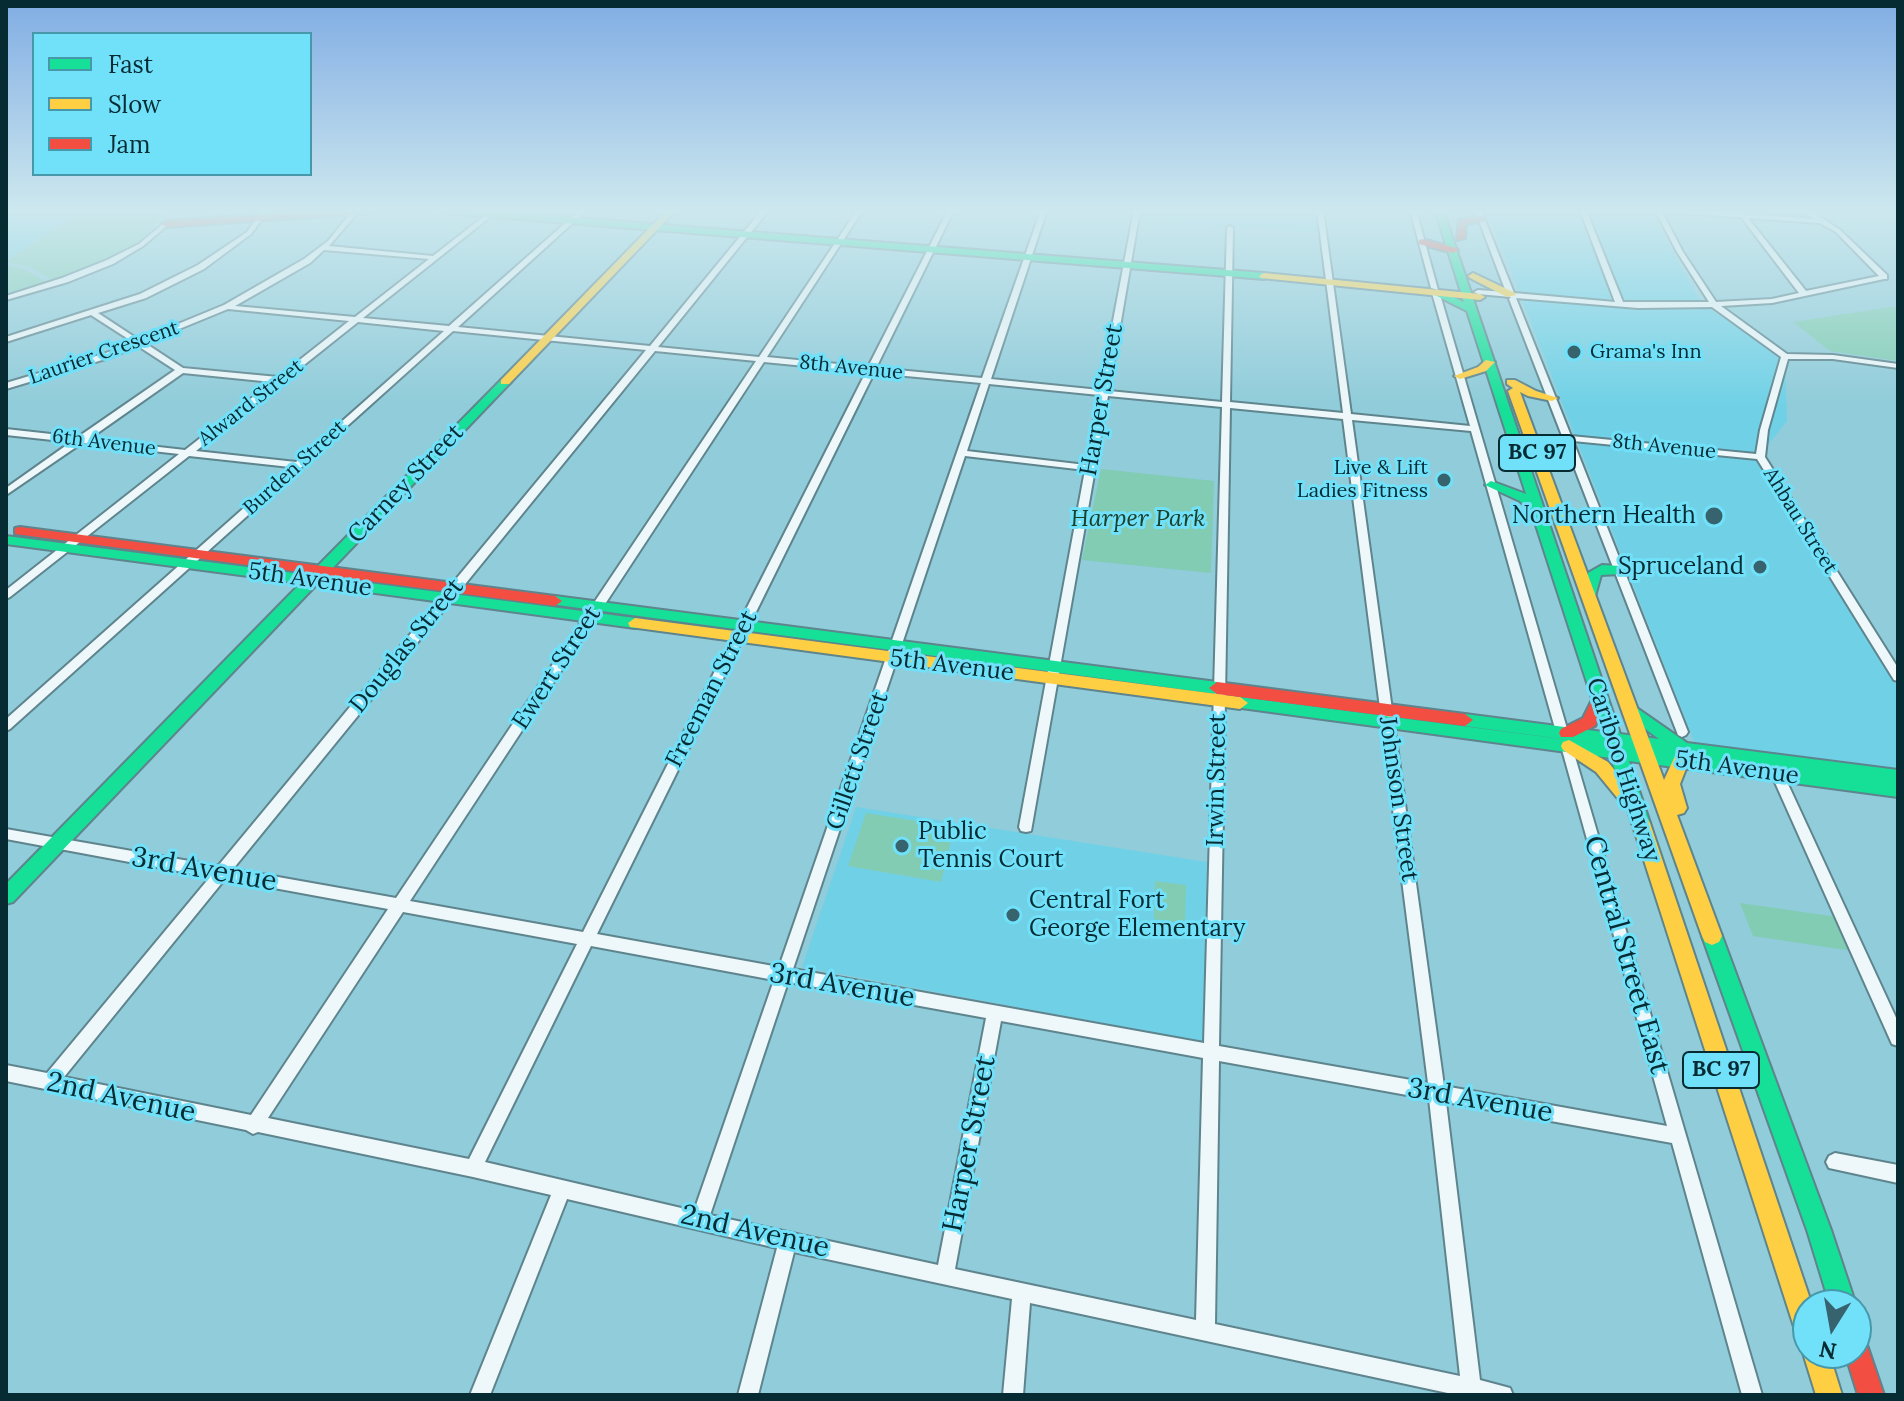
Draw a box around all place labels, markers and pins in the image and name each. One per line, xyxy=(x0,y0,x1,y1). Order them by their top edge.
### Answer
place label: Grama's Inn xyxy=(1590,340,1702,364)
marker: Grama's Inn xyxy=(1565,343,1583,361)
place label: Live & Lift Ladies Fitness xyxy=(1297,456,1428,503)
marker: Live & Lift Ladies Fitness xyxy=(1435,471,1453,489)
place label: Northern Health xyxy=(1512,502,1696,530)
marker: Northern Health xyxy=(1703,505,1725,527)
place label: Spruceland xyxy=(1618,553,1744,581)
marker: Spruceland xyxy=(1751,558,1769,576)
place label: Public Tennis Court xyxy=(918,818,1063,874)
marker: Public Tennis Court xyxy=(893,837,911,855)
place label: Central Fort George Elementary xyxy=(1029,887,1245,943)
marker: Central Fort George Elementary xyxy=(1004,906,1022,924)

